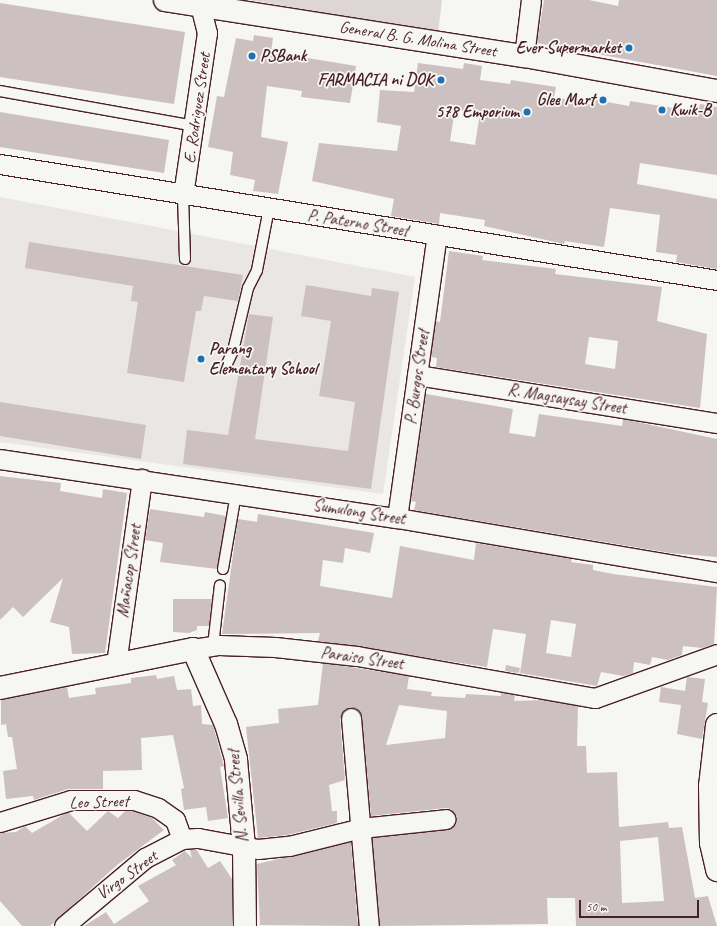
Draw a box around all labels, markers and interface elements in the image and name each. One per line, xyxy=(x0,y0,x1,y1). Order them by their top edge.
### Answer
street label: General B. G. Molina Street xyxy=(338,16,498,62)
place label: Ever Supermarket xyxy=(517,38,621,58)
marker: Ever Supermarket xyxy=(624,43,634,53)
place label: PSBank xyxy=(260,46,306,66)
street label: E. Rodriguez Street xyxy=(179,51,215,165)
marker: PSBank xyxy=(247,51,257,61)
place label: FARMACIA ni DOK xyxy=(318,70,433,90)
marker: FARMACIA ni DOK xyxy=(436,75,446,85)
place label: Glee Mart xyxy=(536,90,595,110)
marker: Glee Mart xyxy=(598,95,608,105)
place label: Kwik-B xyxy=(670,100,711,120)
place label: 578 Emporium xyxy=(436,102,519,122)
marker: Kwik-B xyxy=(657,105,667,115)
marker: 578 Emporium xyxy=(522,107,532,117)
street label: P. Paterno Street xyxy=(306,205,410,241)
street label: P. Burgos Street xyxy=(400,328,434,426)
place label: Parang Elementary School xyxy=(209,339,317,379)
marker: Parang Elementary School xyxy=(196,354,206,364)
street label: R. Magsaysay Street xyxy=(506,380,628,418)
street label: Sumulong Street xyxy=(311,495,407,529)
street label: Mañacop Street xyxy=(112,523,146,619)
street label: Paraiso Street xyxy=(319,642,405,674)
street label: N. Sevilla Street xyxy=(223,748,253,844)
street label: Leo Street xyxy=(69,791,129,813)
street label: Virgo Street xyxy=(92,846,162,904)
scale bar xyxy=(581,892,701,918)
text: 50 m xyxy=(586,899,606,915)

